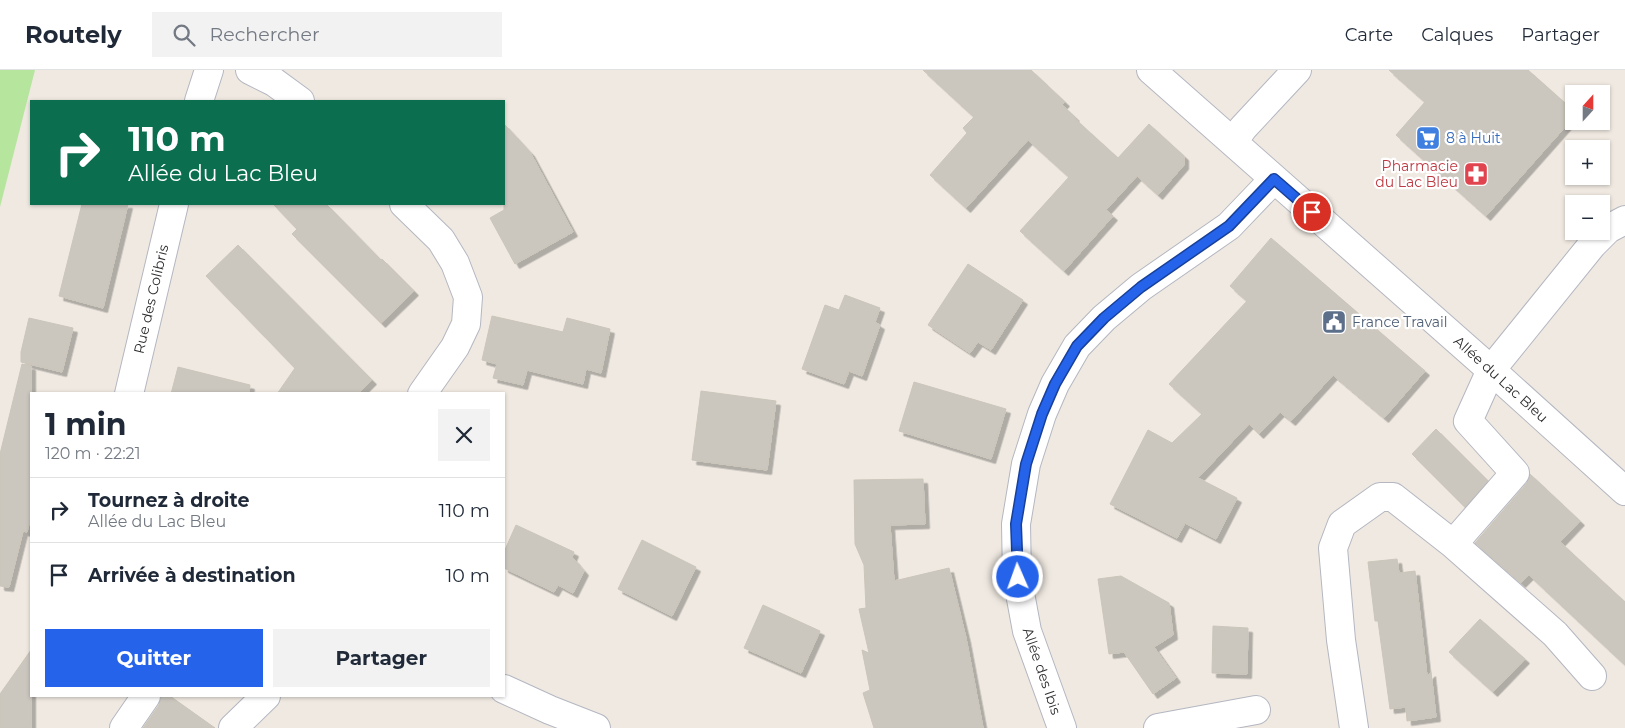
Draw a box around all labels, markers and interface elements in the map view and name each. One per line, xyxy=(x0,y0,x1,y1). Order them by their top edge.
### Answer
search box xyxy=(152,12,502,57)
text: Routely xyxy=(25,20,122,49)
icon: search xyxy=(170,21,198,49)
text: Rechercher xyxy=(210,23,320,46)
text: Carte xyxy=(1345,24,1393,46)
text: Calques xyxy=(1421,24,1493,46)
text: Partager xyxy=(1521,24,1600,46)
north arrow xyxy=(1565,85,1610,130)
map controls xyxy=(1565,85,1610,240)
text: 110 m xyxy=(128,117,226,160)
icon: right xyxy=(45,120,110,185)
supermarket icon: 8 à Huit xyxy=(1415,125,1441,151)
place label: 8 à Huit xyxy=(1446,129,1501,147)
button: + xyxy=(1565,140,1610,185)
place label: Pharmacie du Lac Bleu xyxy=(1375,157,1458,191)
text: Allée du Lac Bleu xyxy=(128,160,318,187)
pharmacy icon: Pharmacie du Lac Bleu xyxy=(1463,161,1489,187)
pin xyxy=(1291,191,1333,233)
button: − xyxy=(1565,195,1610,240)
icon: arrive xyxy=(1298,198,1326,226)
street label: Rue des Colibris xyxy=(130,242,172,355)
public building icon: France Travail xyxy=(1321,309,1347,335)
place label: France Travail xyxy=(1352,313,1448,331)
street label: Allée du Lac Bleu xyxy=(1450,332,1552,426)
text: 1 min xyxy=(45,406,126,443)
button: close xyxy=(438,409,490,461)
text: 120 m · 22:21 xyxy=(45,444,140,463)
text: Tournez à droite xyxy=(88,489,249,512)
icon: right xyxy=(45,496,73,524)
text: 110 m xyxy=(439,499,490,522)
text: Allée du Lac Bleu xyxy=(88,512,226,531)
position arrow xyxy=(991,550,1043,602)
icon: arrive xyxy=(45,561,73,589)
text: Arrivée à destination xyxy=(88,564,296,587)
text: 10 m xyxy=(445,564,490,587)
street label: Allée des Ibis xyxy=(1019,625,1065,717)
button: Quitter xyxy=(45,629,263,687)
button: Partager xyxy=(273,629,490,687)

